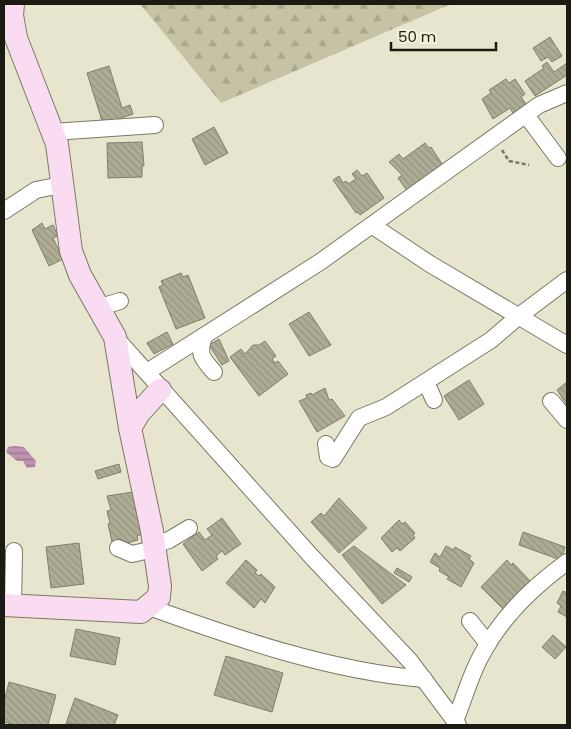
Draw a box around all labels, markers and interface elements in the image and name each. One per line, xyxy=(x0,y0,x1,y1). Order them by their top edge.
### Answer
scale bar xyxy=(391,20,496,52)
text: 50 m xyxy=(398,26,436,47)

